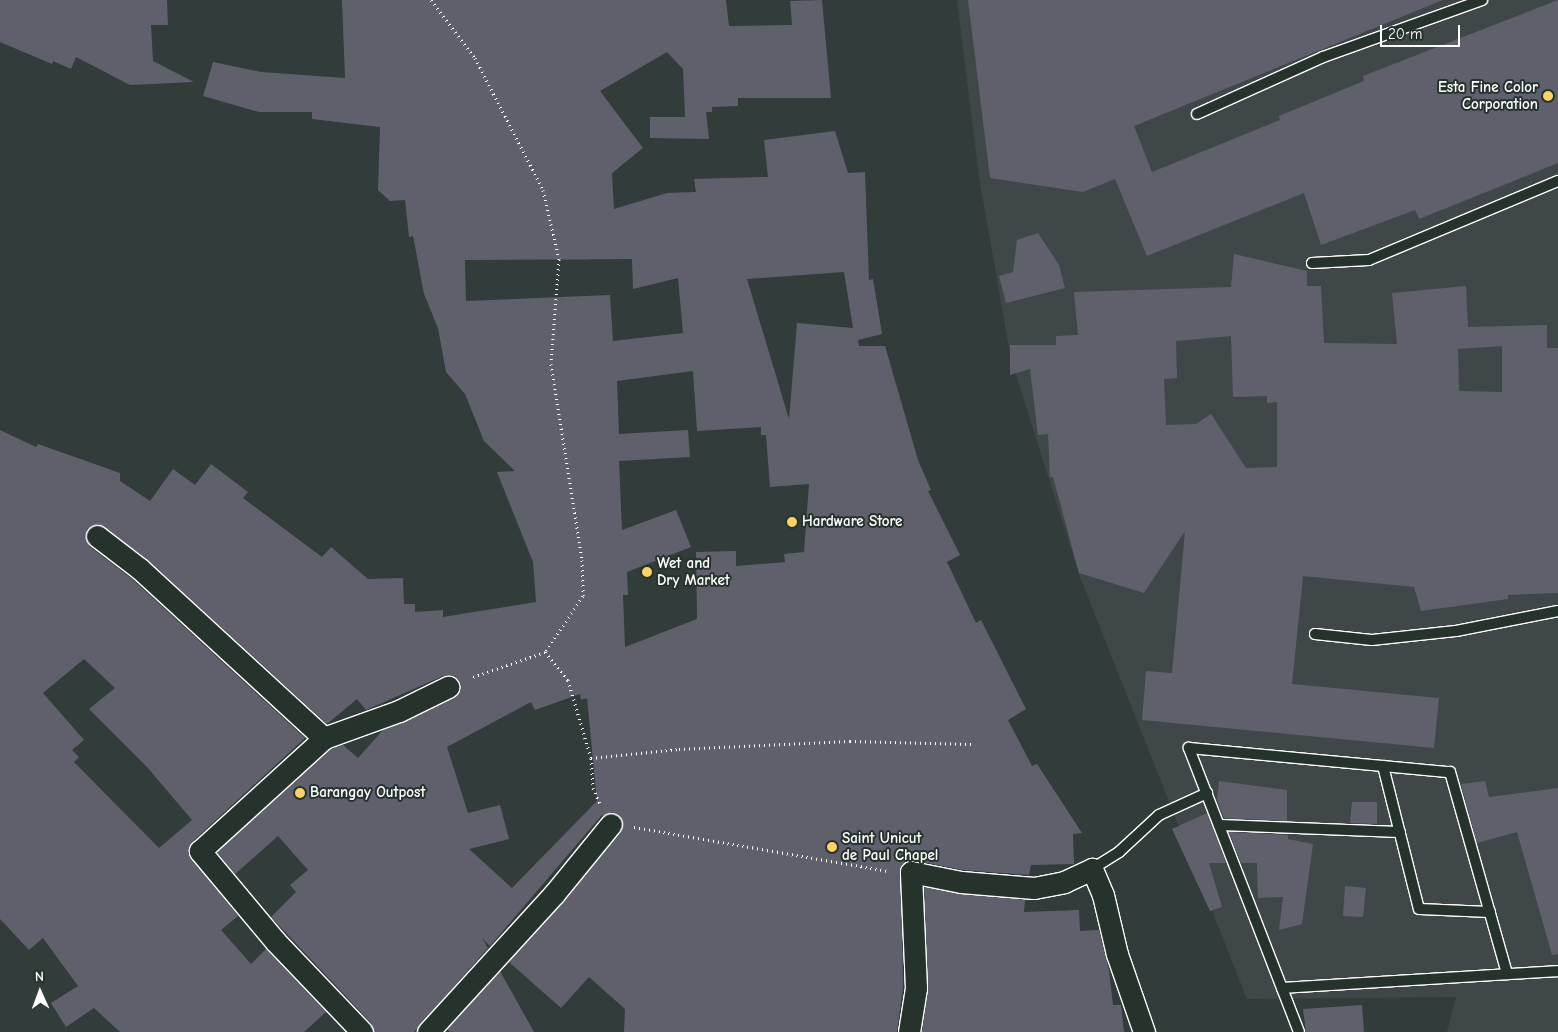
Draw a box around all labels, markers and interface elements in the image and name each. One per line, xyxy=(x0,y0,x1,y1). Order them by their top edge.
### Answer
scale bar xyxy=(1383,15,1463,47)
text: 20 m xyxy=(1388,25,1422,43)
place label: Esta Fine Color Corporation xyxy=(1438,78,1538,113)
marker: Esta Fine Color Corporation xyxy=(1542,90,1554,102)
place label: Hardware Store xyxy=(802,513,902,531)
marker: Hardware Store xyxy=(786,516,798,528)
place label: Wet and Dry Market xyxy=(657,554,730,589)
marker: Wet and Dry Market xyxy=(641,566,653,578)
place label: Barangay Outpost xyxy=(310,784,425,802)
marker: Barangay Outpost xyxy=(294,787,306,799)
place label: Saint Unicut de Paul Chapel xyxy=(842,829,938,864)
marker: Saint Unicut de Paul Chapel xyxy=(826,841,838,853)
north arrow xyxy=(15,967,65,1017)
text: N xyxy=(35,968,44,985)

